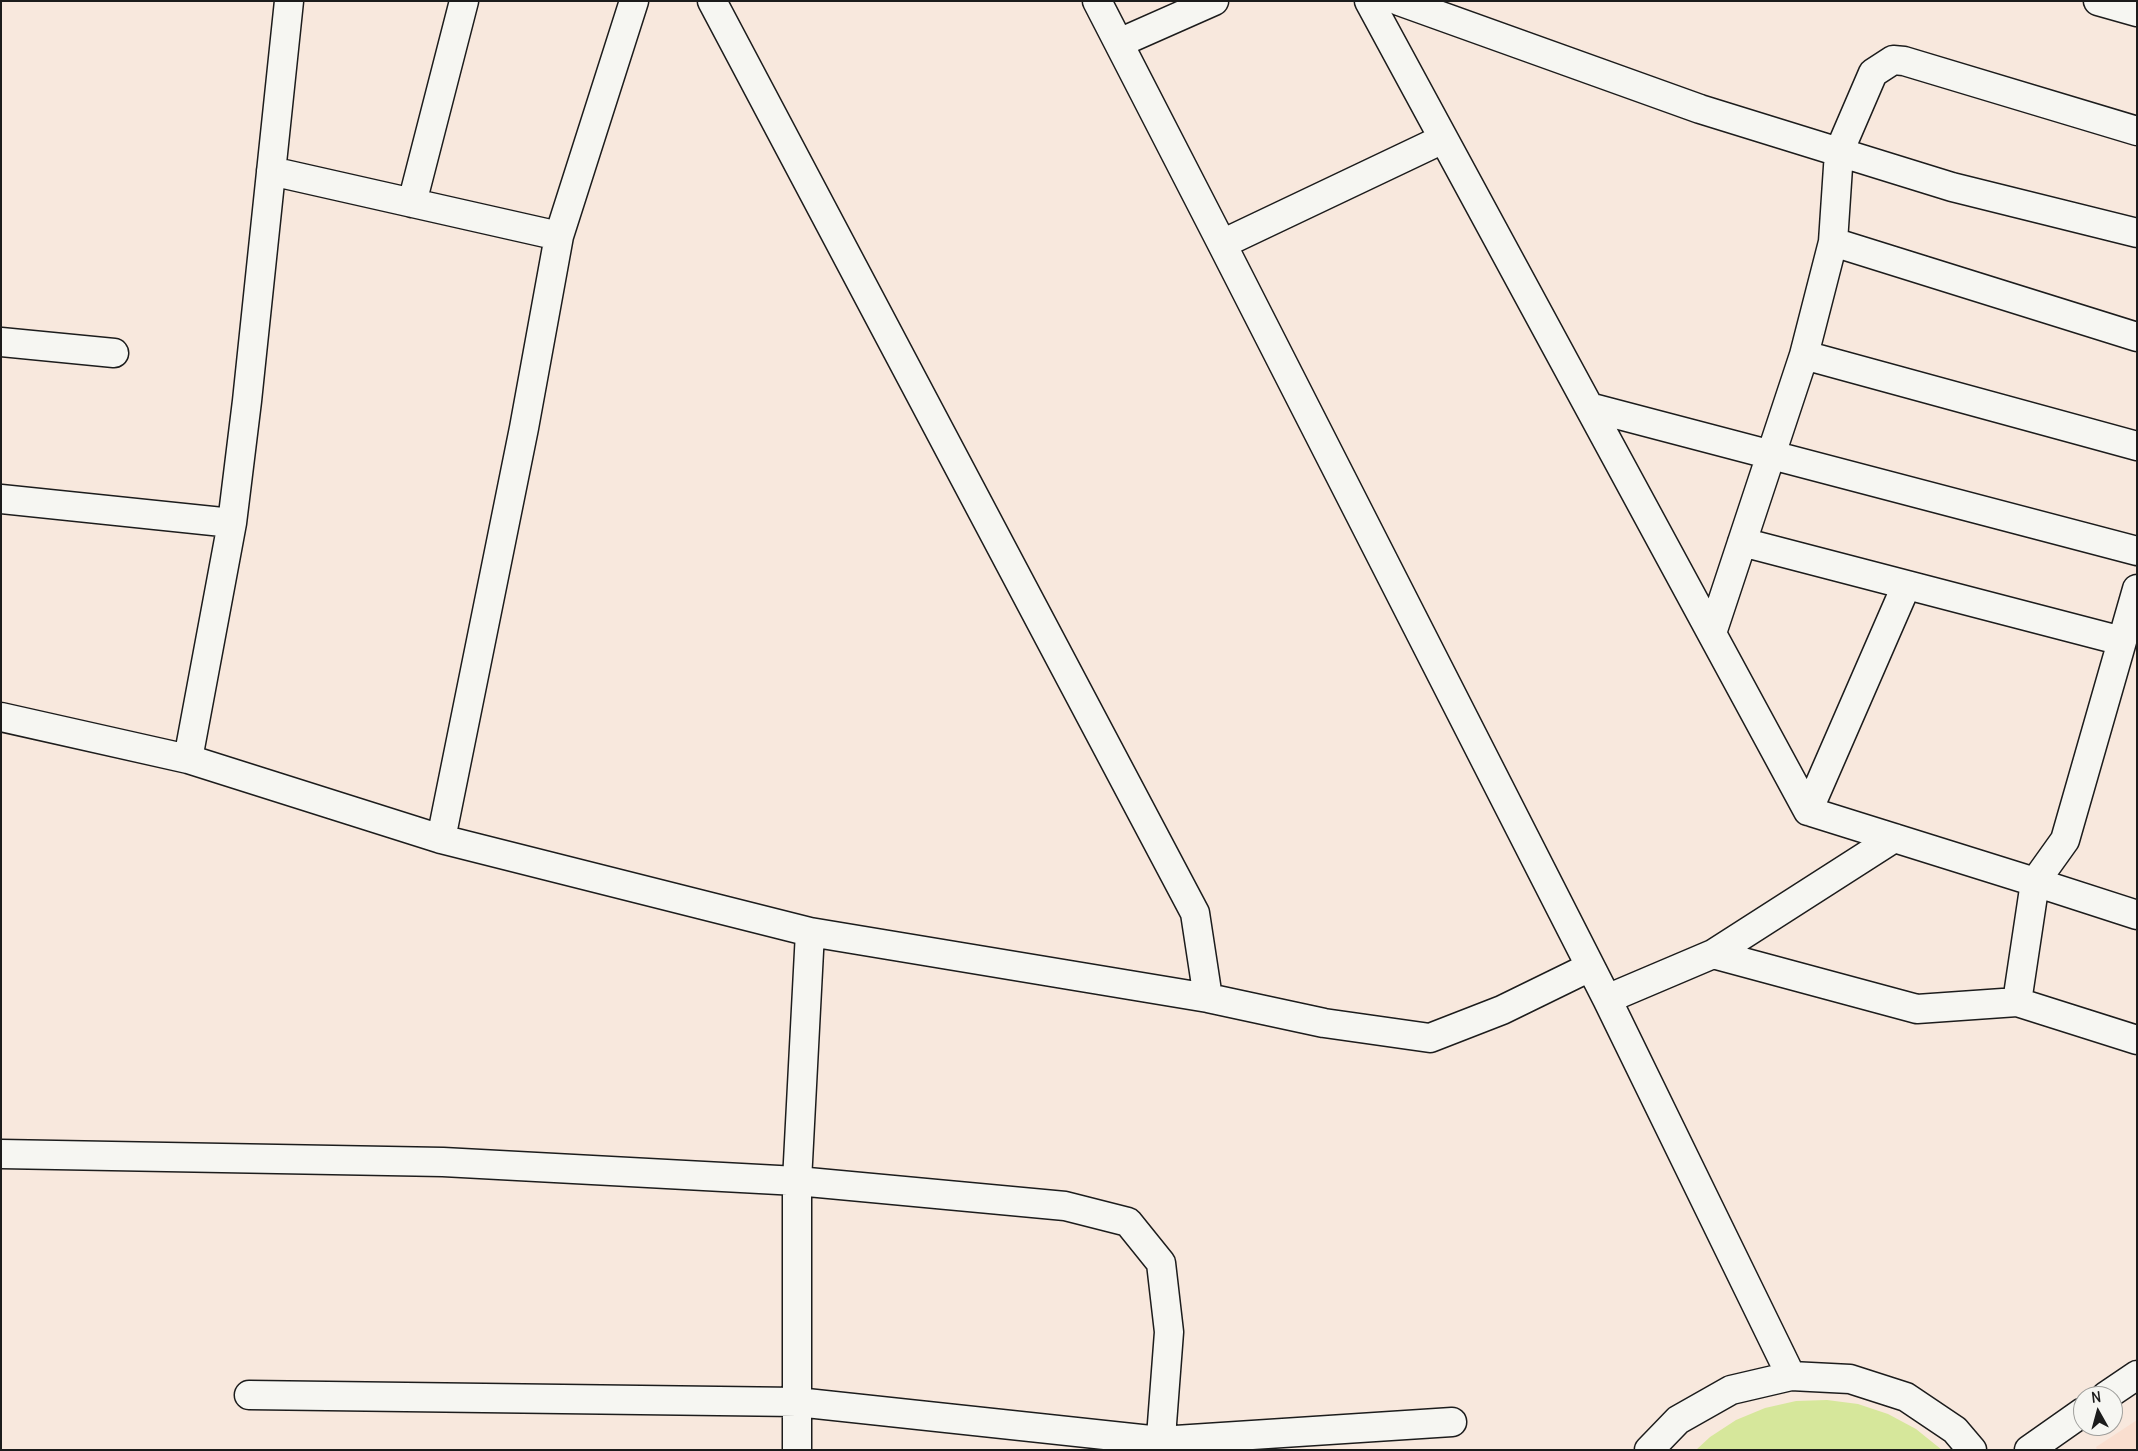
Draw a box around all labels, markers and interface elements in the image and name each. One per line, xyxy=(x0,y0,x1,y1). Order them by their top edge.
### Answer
north arrow xyxy=(2073,1386,2123,1436)
text: N xyxy=(2090,1388,2102,1407)

